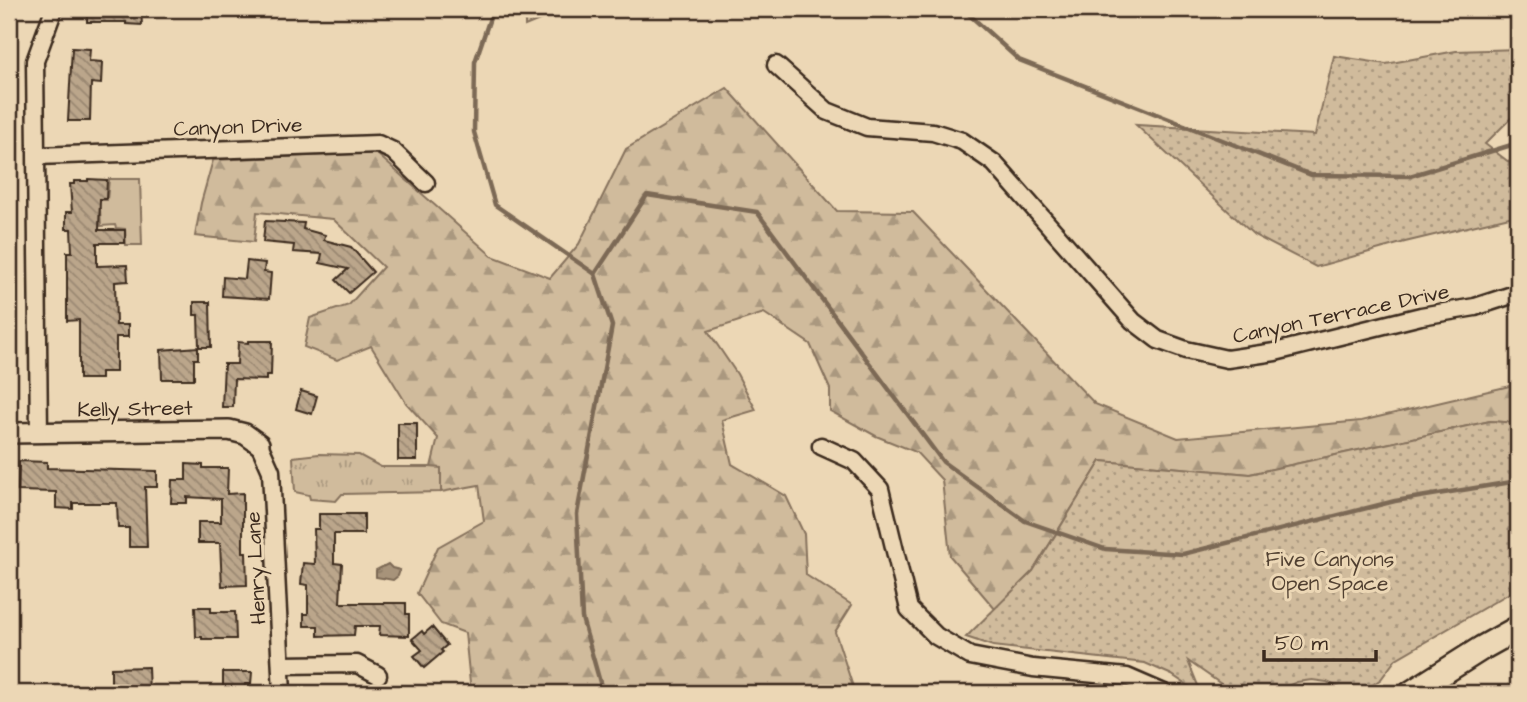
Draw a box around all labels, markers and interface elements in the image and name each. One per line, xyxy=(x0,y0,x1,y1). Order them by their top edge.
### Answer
street label: Canyon Drive xyxy=(173,110,303,146)
street label: Canyon Terrace Drive xyxy=(1230,277,1452,353)
street label: Kelly Street xyxy=(77,393,193,427)
street label: Henry Lane xyxy=(239,511,275,625)
park label: Five Canyons Open Space xyxy=(1266,545,1394,599)
scale bar xyxy=(1264,618,1376,662)
text: 50 m xyxy=(1275,629,1329,658)

